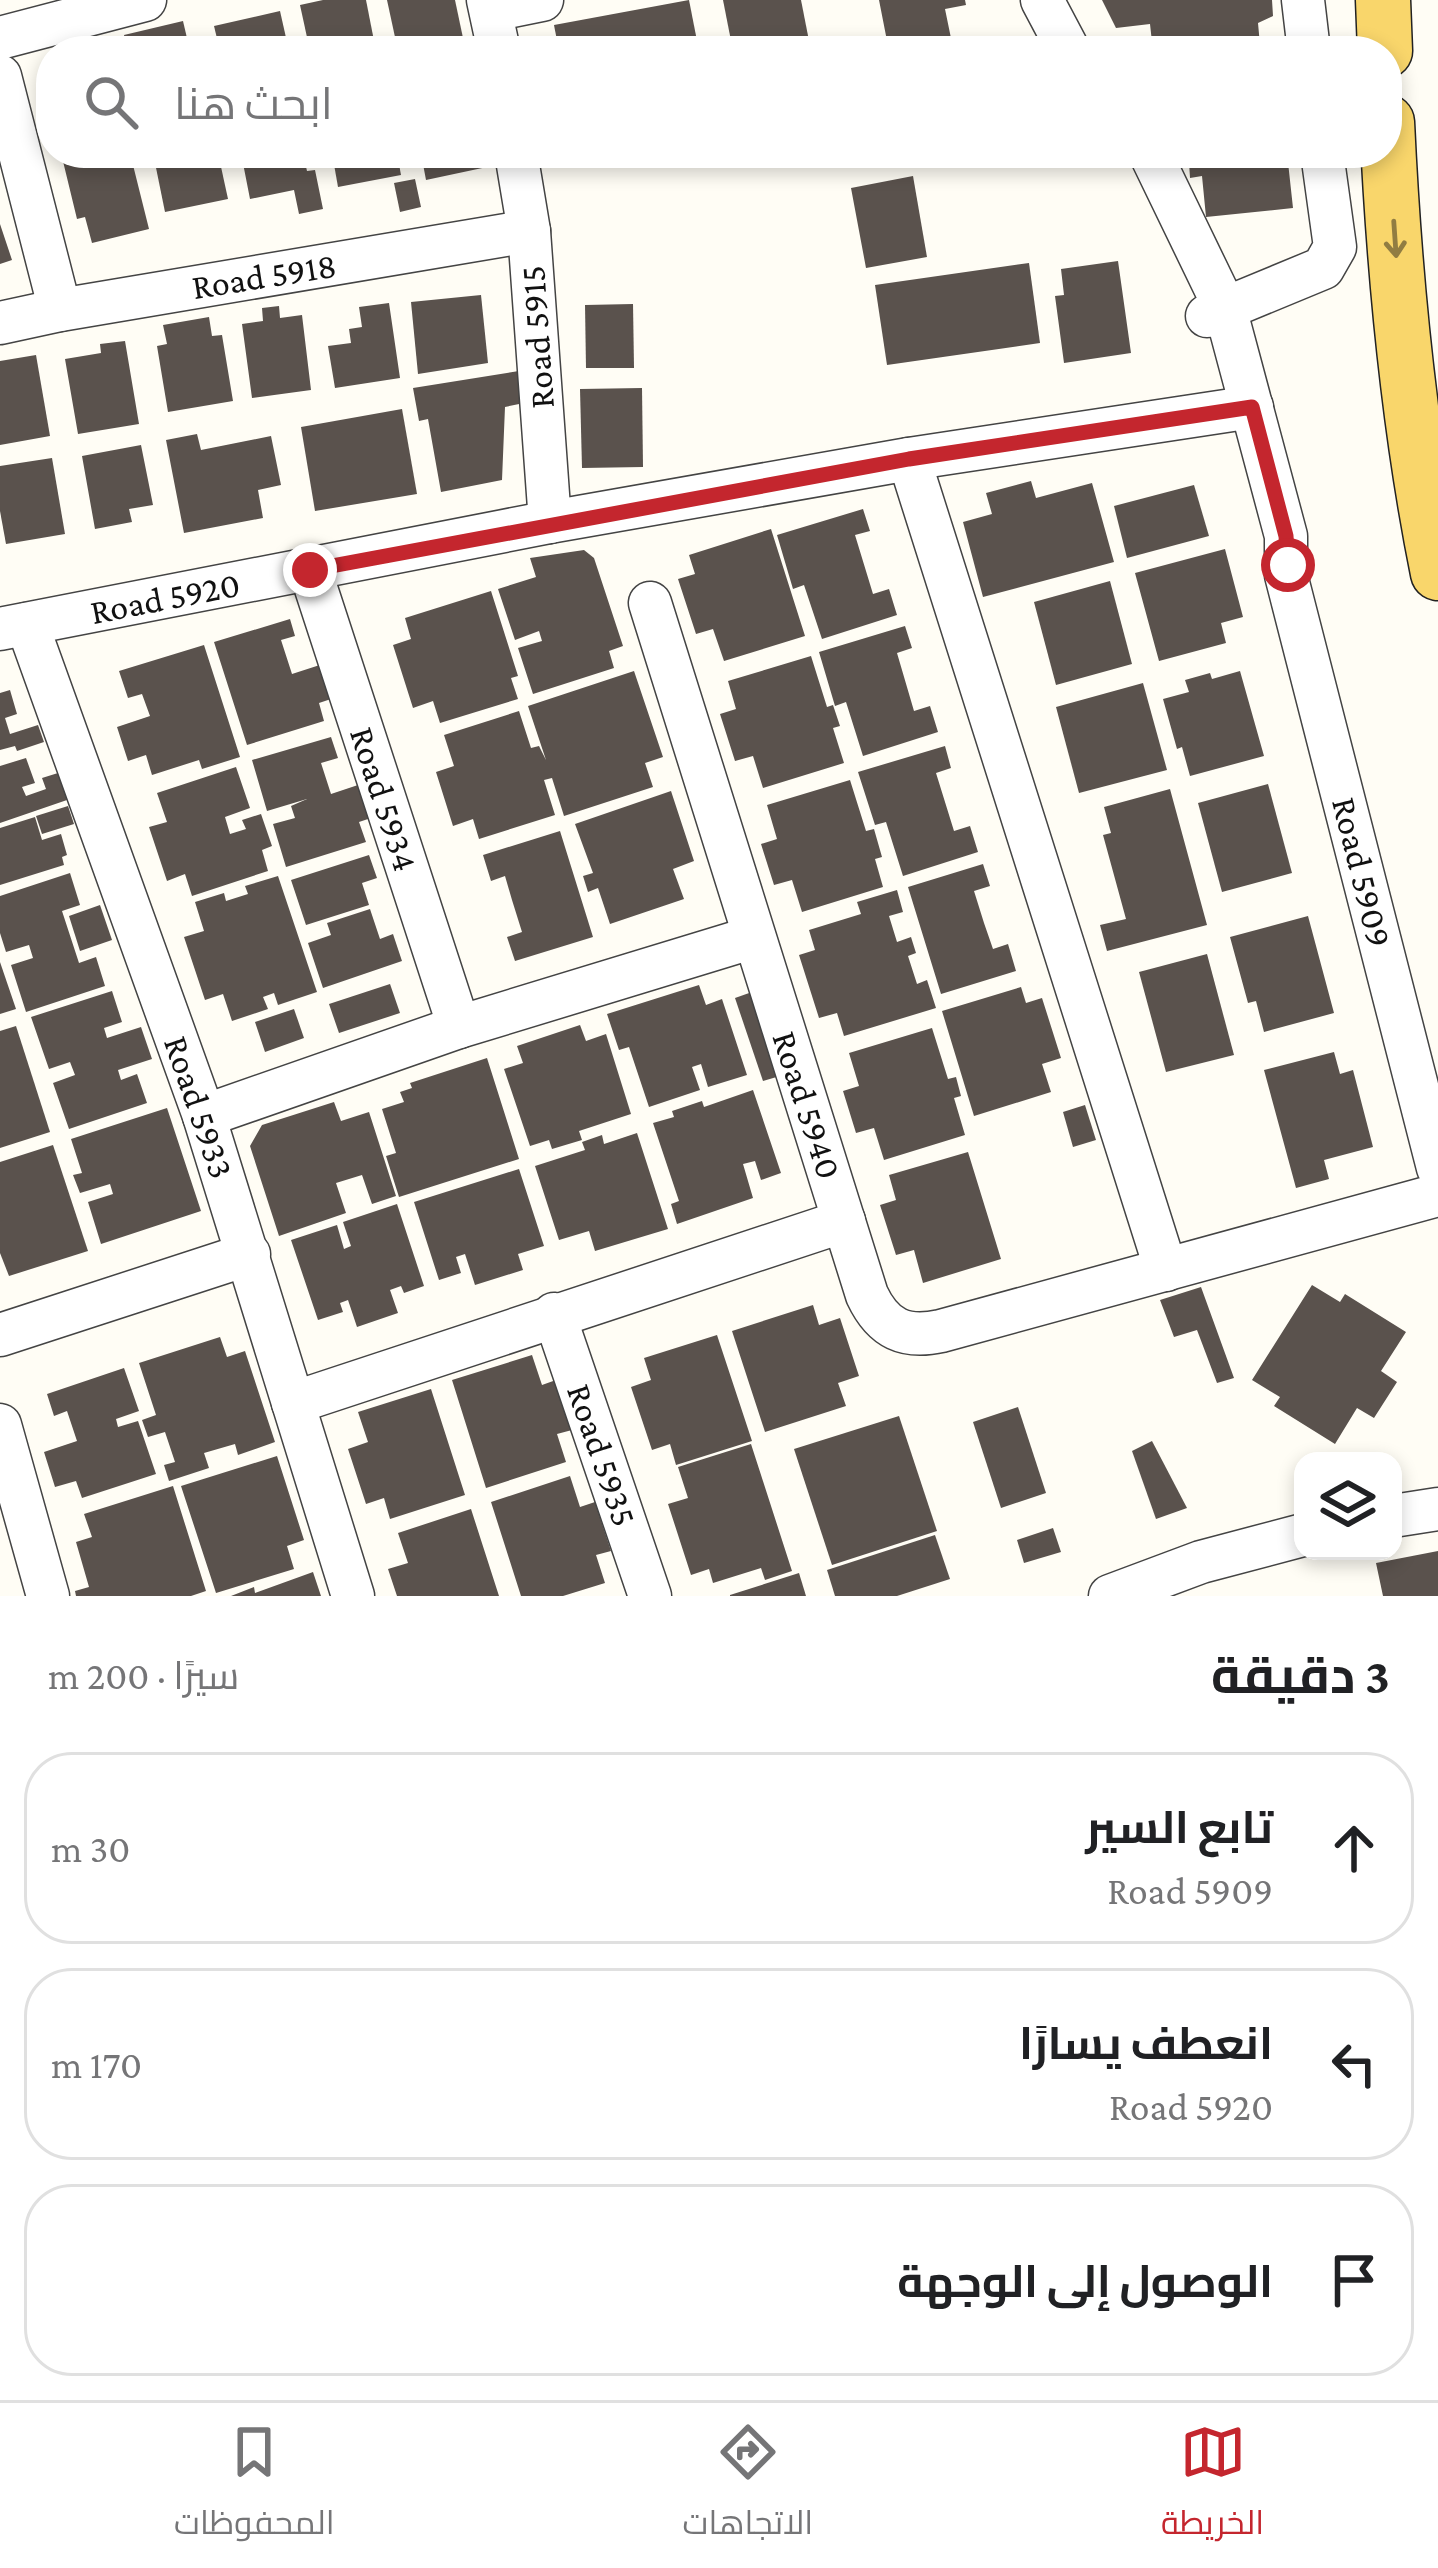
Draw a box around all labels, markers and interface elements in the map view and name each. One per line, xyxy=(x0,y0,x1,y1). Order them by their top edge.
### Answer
search box xyxy=(36,36,1402,168)
icon: search xyxy=(78,69,144,135)
text: ابحث هنا xyxy=(174,79,333,129)
one-way arrow xyxy=(1384,219,1407,258)
street label: Road 5918 xyxy=(189,245,339,307)
street label: Road 5915 xyxy=(512,264,562,410)
route start xyxy=(1261,538,1315,592)
route end xyxy=(283,543,337,597)
street label: Road 5920 xyxy=(87,564,243,632)
street label: Road 5934 xyxy=(342,722,426,876)
street label: Road 5909 xyxy=(1324,793,1400,951)
street label: Road 5940 xyxy=(764,1026,850,1184)
street label: Road 5933 xyxy=(156,1031,242,1183)
street label: Road 5935 xyxy=(559,1379,645,1531)
map controls xyxy=(1294,1452,1402,1560)
button: layers xyxy=(1294,1452,1402,1560)
text: 3 دقيقة xyxy=(1211,1647,1390,1704)
text: سيرًا · 200 m xyxy=(48,1654,239,1697)
text: تابع السير xyxy=(1085,1803,1273,1853)
icon: ahead xyxy=(1321,1815,1387,1881)
text: 30 m xyxy=(51,1827,130,1870)
text: Road 5909 xyxy=(1107,1869,1273,1912)
text: انعطف يسارًا xyxy=(1019,2019,1273,2069)
icon: left xyxy=(1321,2031,1387,2097)
text: 170 m xyxy=(51,2043,142,2086)
text: Road 5920 xyxy=(1109,2085,1273,2128)
icon: arrive xyxy=(1321,2247,1387,2313)
text: الوصول إلى الوجهة xyxy=(897,2257,1273,2307)
tab: المحفوظات xyxy=(174,2419,335,2553)
tab: الاتجاهات xyxy=(682,2419,813,2553)
tab: الخريطة xyxy=(1161,2419,1264,2553)

